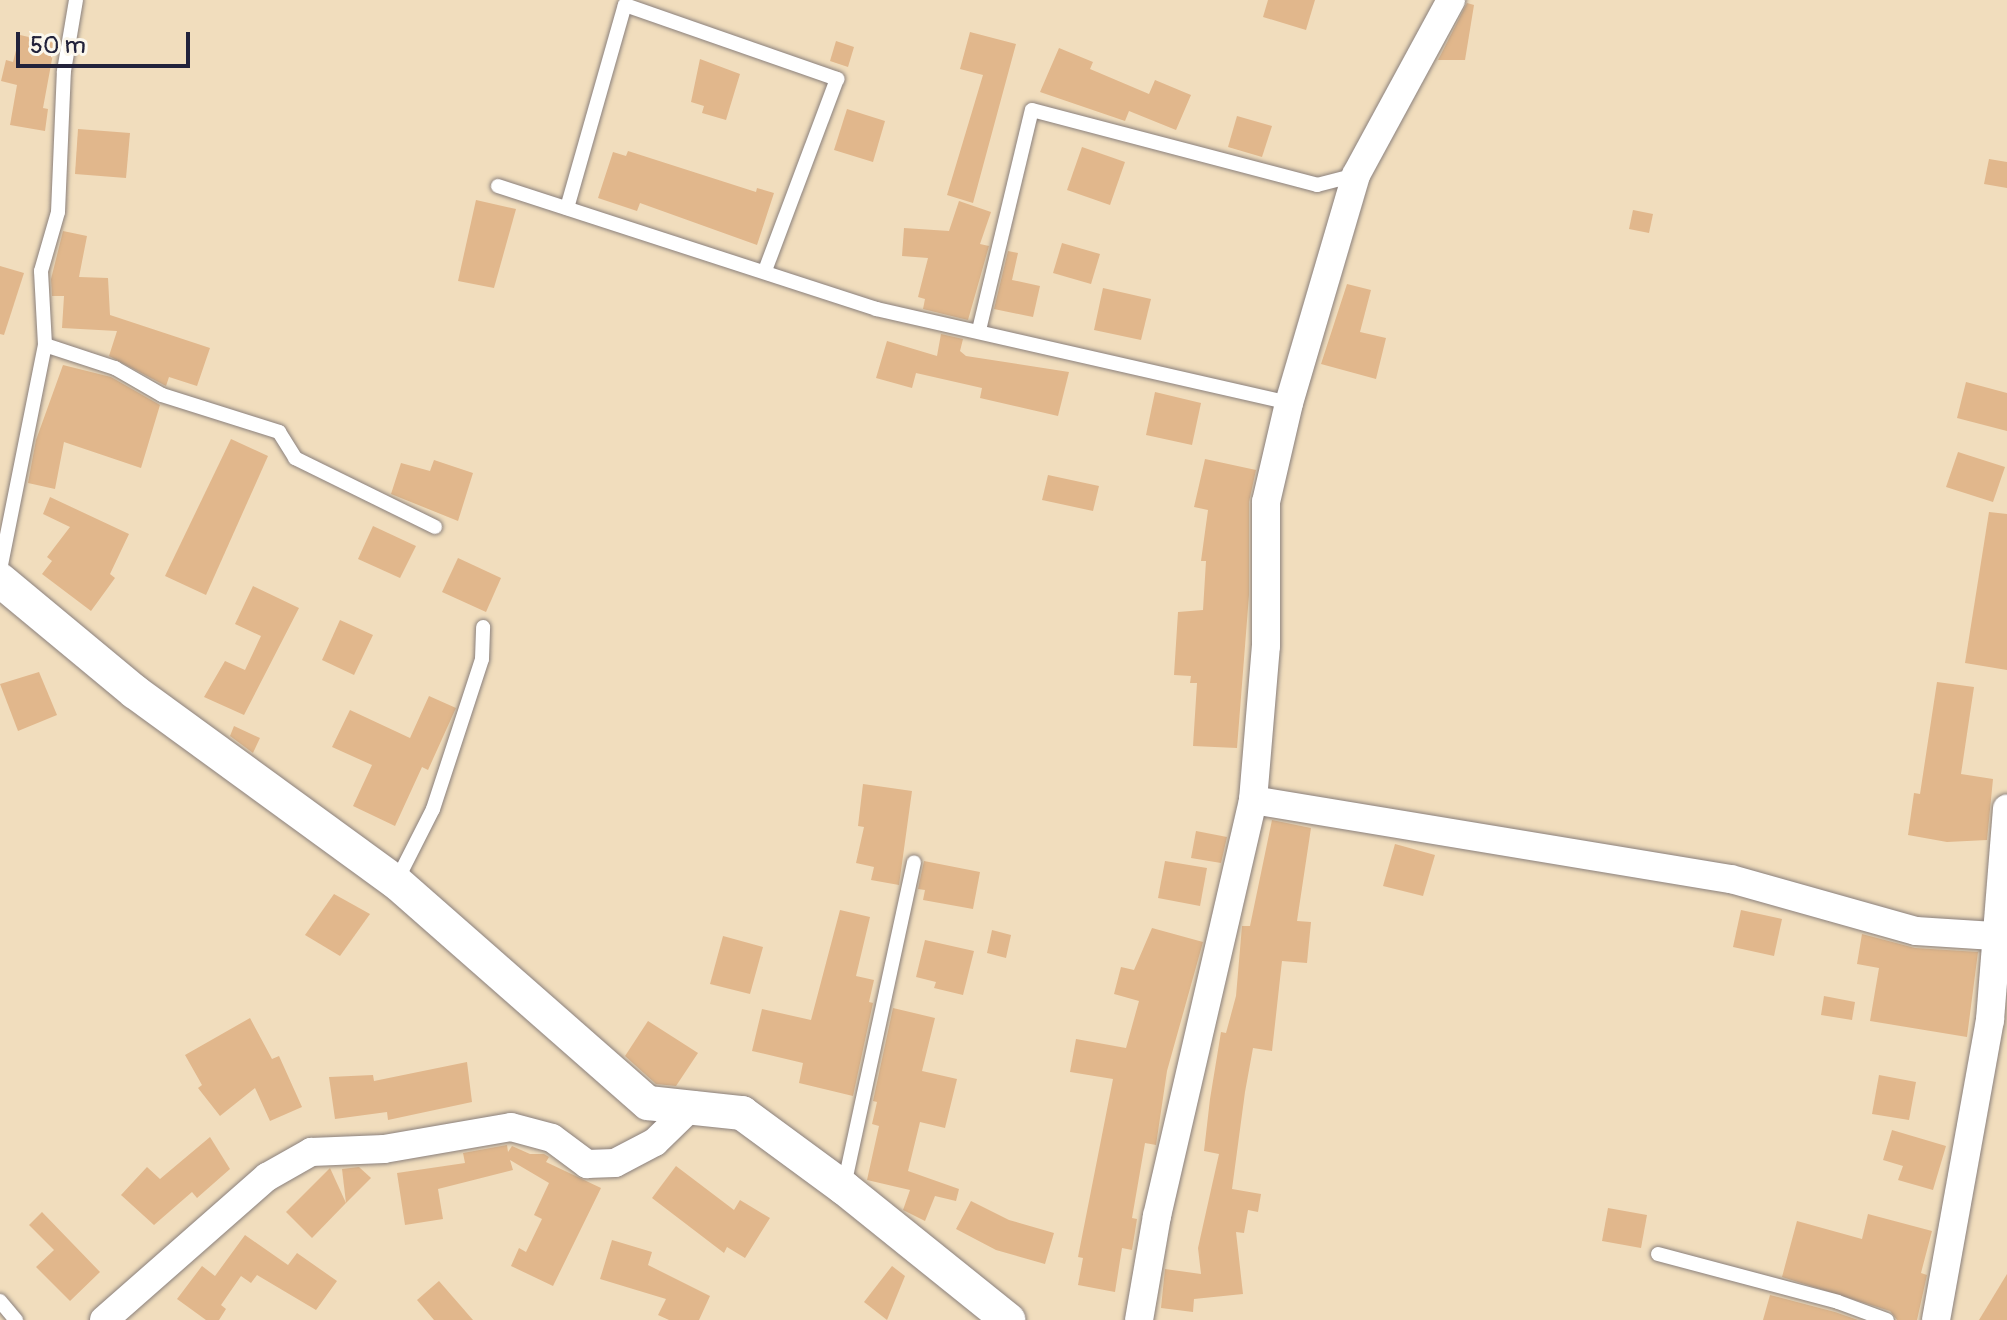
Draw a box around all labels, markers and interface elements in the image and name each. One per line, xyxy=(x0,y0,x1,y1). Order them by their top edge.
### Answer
scale bar xyxy=(20,16,194,66)
text: 50 m xyxy=(30,31,86,60)

